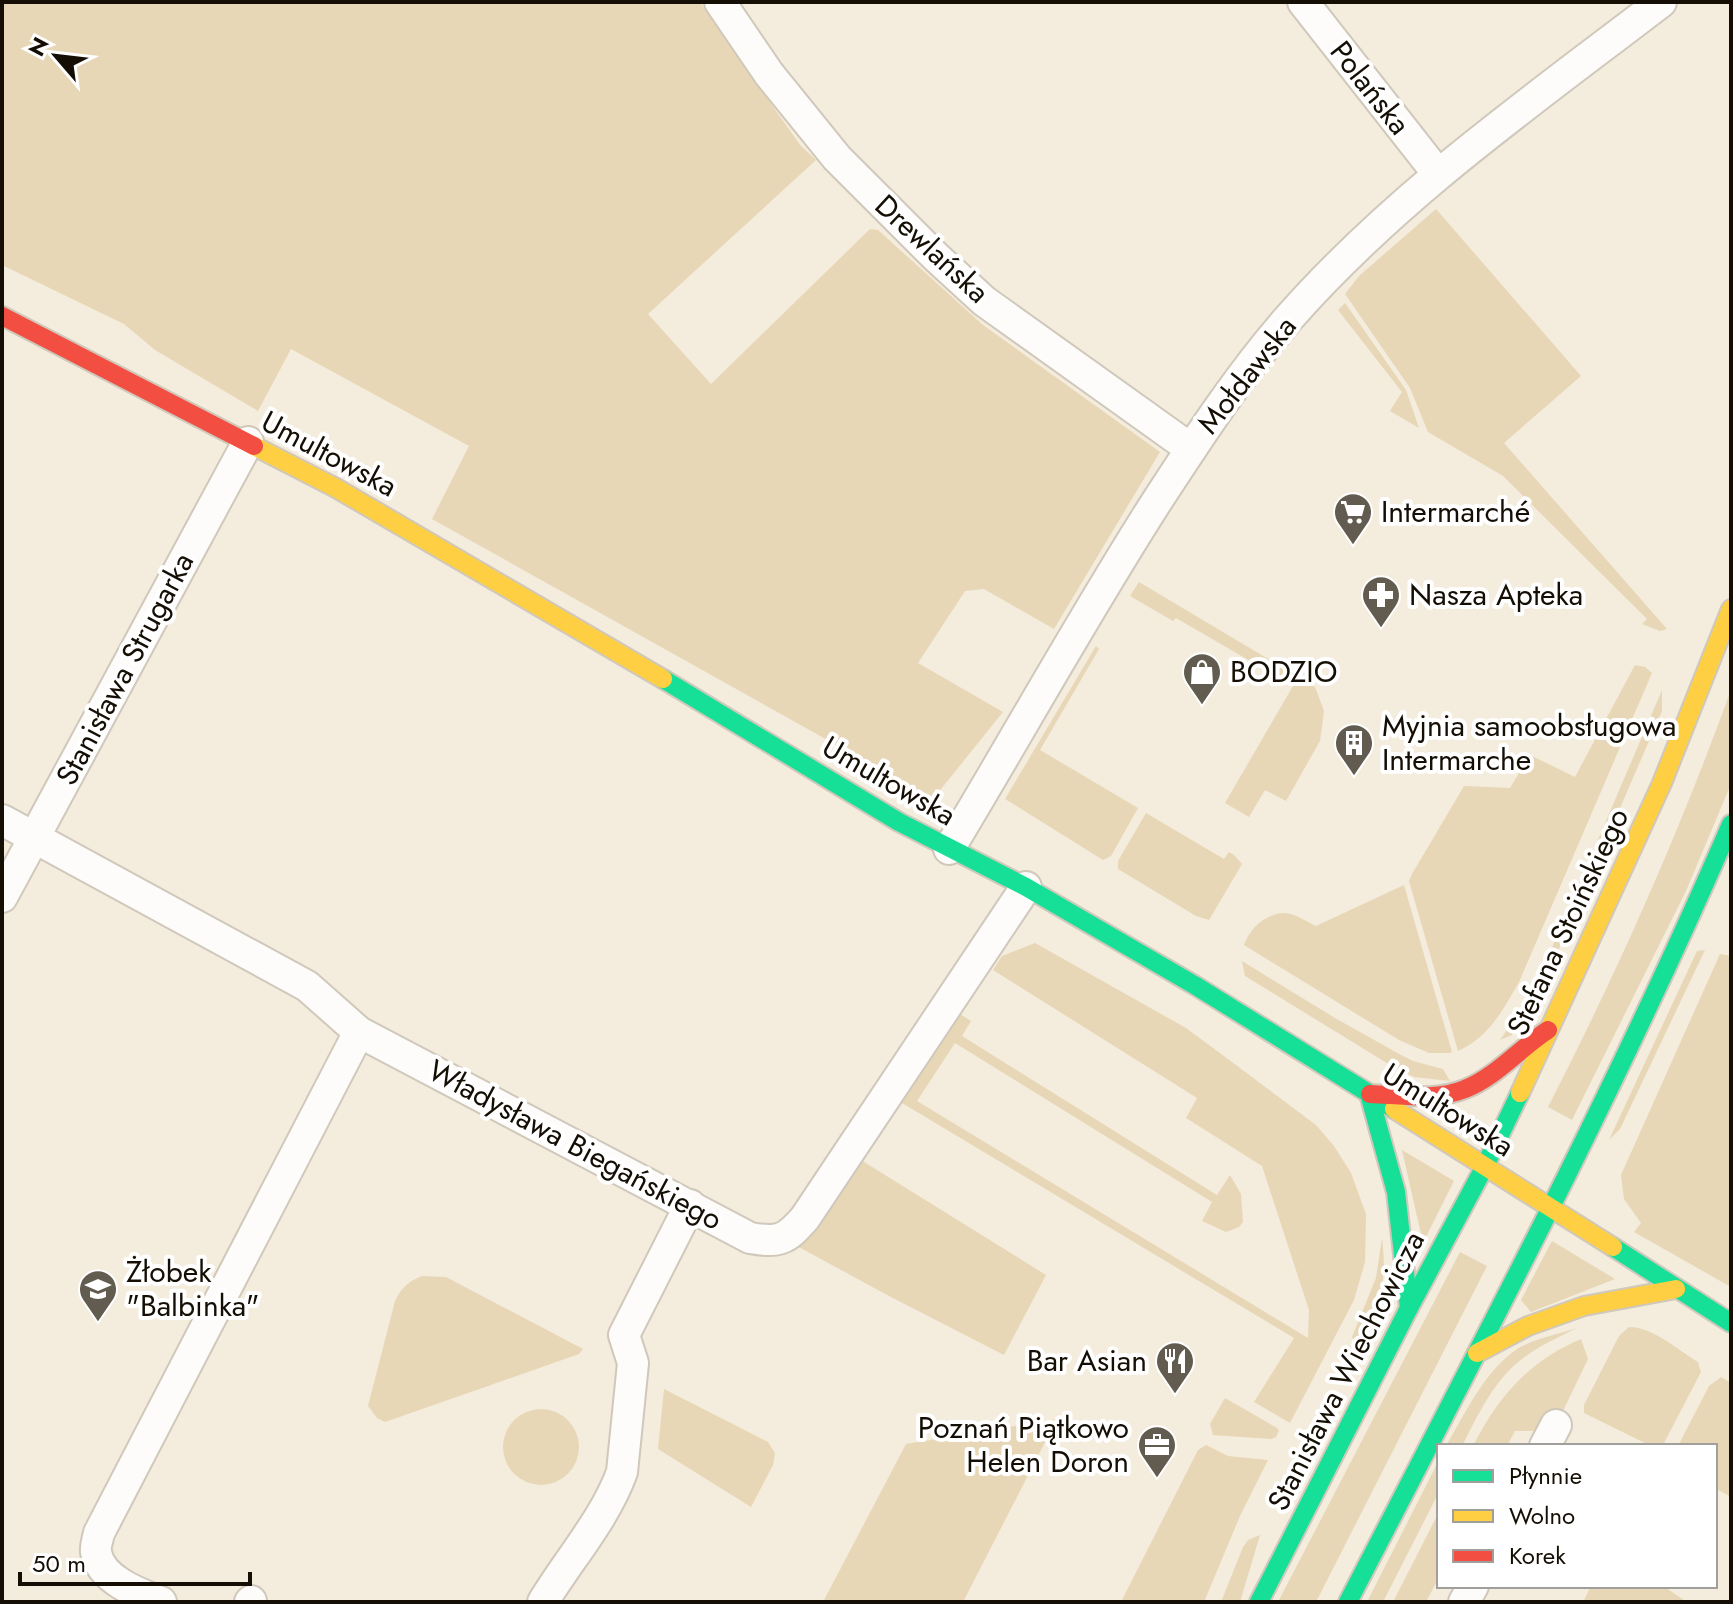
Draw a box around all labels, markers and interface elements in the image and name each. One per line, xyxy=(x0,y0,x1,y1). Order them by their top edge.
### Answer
north arrow xyxy=(16,16,96,96)
text: N xyxy=(20,31,57,62)
street label: Polańska xyxy=(1320,32,1421,144)
street label: Drewlańska xyxy=(866,184,999,313)
street label: Mołdawska xyxy=(1187,307,1306,443)
street label: Umultowska xyxy=(254,400,405,507)
place label: Intermarché xyxy=(1381,490,1530,533)
supermarket icon: Intermarché xyxy=(1332,491,1374,546)
street label: Stanisława Strugarka xyxy=(45,545,204,793)
place label: Nasza Apteka xyxy=(1409,573,1583,616)
pharmacy icon: Nasza Apteka xyxy=(1360,574,1402,629)
place label: BODZIO xyxy=(1230,650,1337,693)
shop icon: BODZIO xyxy=(1181,651,1223,706)
place label: Myjnia samoobsługowa Intermarche xyxy=(1382,704,1676,781)
building icon: Myjnia samoobsługowa Intermarche xyxy=(1333,722,1375,777)
street label: Umultowska xyxy=(814,725,964,836)
street label: Stefana Stoińskiego xyxy=(1496,801,1639,1043)
street label: Władysława Biegańskiego xyxy=(420,1049,730,1240)
street label: Umultowska xyxy=(1374,1052,1522,1167)
street label: Stanisława Wiechowicza xyxy=(1256,1224,1435,1518)
place label: Żłobek "Balbinka" xyxy=(126,1250,259,1327)
school or university icon: Żłobek "Balbinka" xyxy=(77,1268,119,1323)
place label: Bar Asian xyxy=(1027,1339,1147,1382)
restaurant icon: Bar Asian xyxy=(1154,1340,1196,1395)
place label: Poznań Piątkowo Helen Doron xyxy=(918,1406,1129,1483)
office icon: Poznań Piątkowo Helen Doron xyxy=(1136,1424,1178,1479)
legend xyxy=(1437,1444,1717,1588)
text: Płynnie xyxy=(1509,1458,1582,1493)
text: Wolno xyxy=(1509,1498,1575,1533)
scale bar xyxy=(20,1536,250,1586)
text: Korek xyxy=(1509,1538,1566,1573)
text: 50 m xyxy=(32,1546,86,1581)

